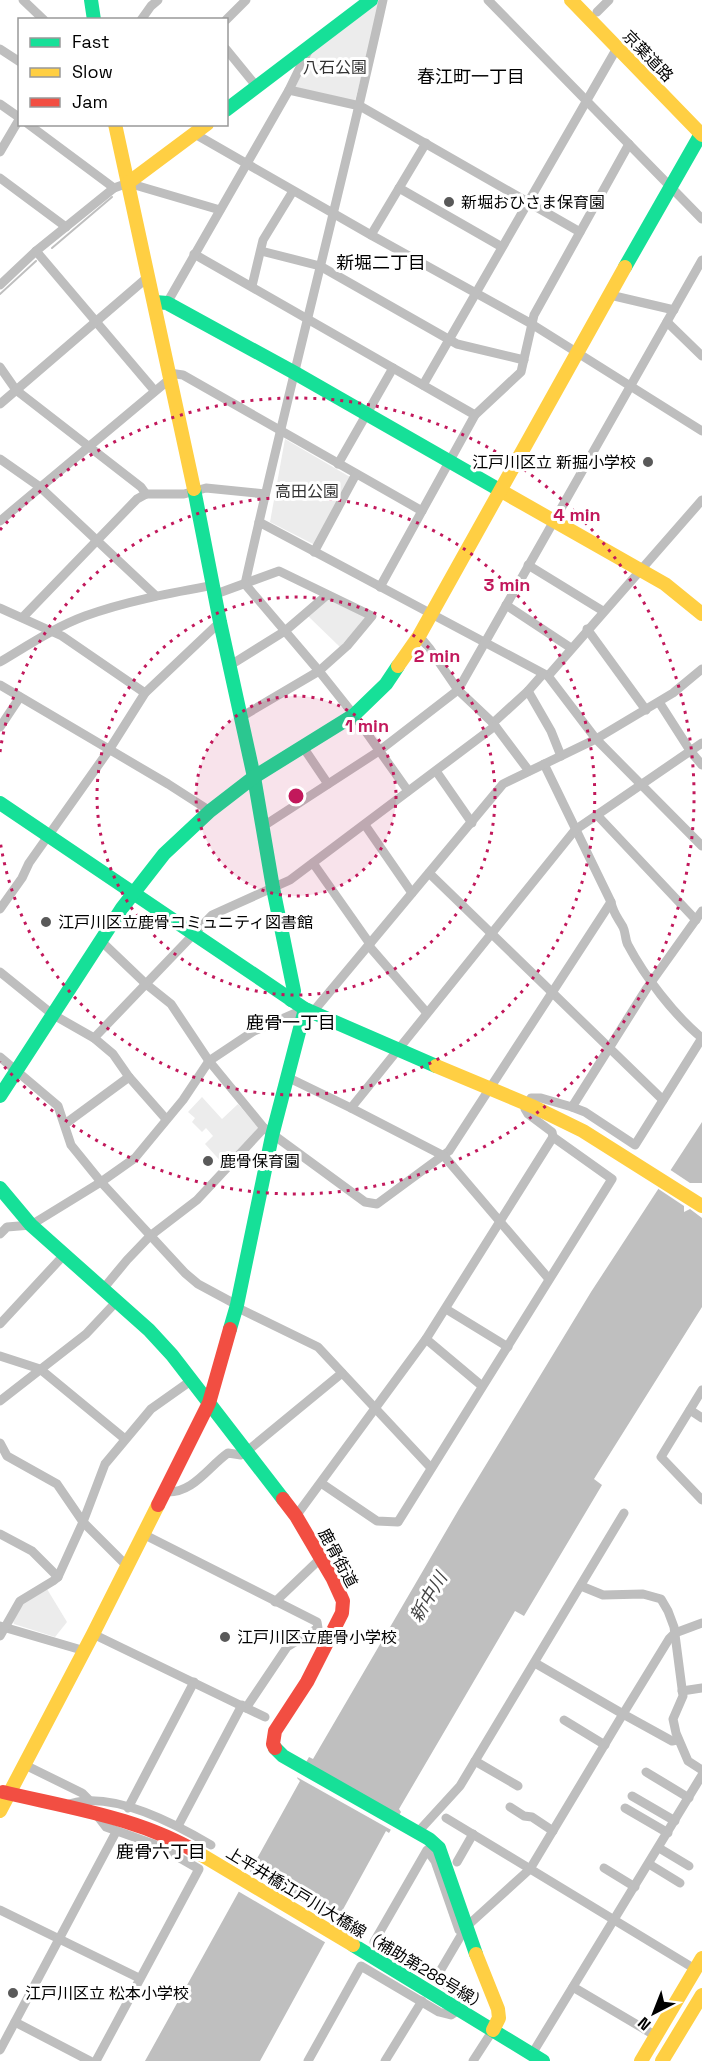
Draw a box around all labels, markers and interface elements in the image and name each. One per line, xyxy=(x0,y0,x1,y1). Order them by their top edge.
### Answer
legend xyxy=(18,18,228,126)
street label: 京葉道路 xyxy=(618,26,678,86)
text: Fast xyxy=(72,30,109,53)
park label: 八石公園 xyxy=(303,57,367,78)
text: Slow xyxy=(72,60,113,83)
district label: 春江町一丁目 xyxy=(417,65,525,88)
text: Jam xyxy=(72,90,108,113)
place label: 新堀おひさま保育園 xyxy=(461,192,605,213)
marker: 新堀おひさま保育園 xyxy=(442,195,456,209)
district label: 新堀二丁目 xyxy=(336,251,426,274)
place label: 江戸川区立 新掘小学校 xyxy=(472,452,636,473)
marker: 江戸川区立 新掘小学校 xyxy=(641,455,655,469)
park label: 高田公園 xyxy=(275,481,339,502)
text: 4 min xyxy=(553,503,601,526)
text: 3 min xyxy=(484,573,530,596)
text: 2 min xyxy=(414,644,460,667)
text: 1 min xyxy=(345,714,389,737)
centre of rings xyxy=(286,786,306,806)
place label: 江戸川区立鹿骨コミュニティ図書館 xyxy=(58,912,313,933)
marker: 江戸川区立鹿骨コミュニティ図書館 xyxy=(39,915,53,929)
district label: 鹿骨一丁目 xyxy=(246,1011,336,1034)
place label: 鹿骨保育園 xyxy=(220,1151,300,1172)
marker: 鹿骨保育園 xyxy=(201,1154,215,1168)
street label: 鹿骨街道 xyxy=(314,1525,362,1591)
water label: 新中川 xyxy=(404,1566,453,1626)
place label: 江戸川区立鹿骨小学校 xyxy=(237,1627,397,1648)
marker: 江戸川区立鹿骨小学校 xyxy=(218,1630,232,1644)
district label: 鹿骨六丁目 xyxy=(116,1840,206,1863)
street label: 上平井橋江戸川大橋線（補助第288号線） xyxy=(222,1842,492,2016)
place label: 江戸川区立 松本小学校 xyxy=(25,1983,189,2004)
north arrow xyxy=(624,1983,684,2043)
marker: 江戸川区立 松本小学校 xyxy=(6,1986,20,2000)
text: N xyxy=(633,2012,655,2035)

